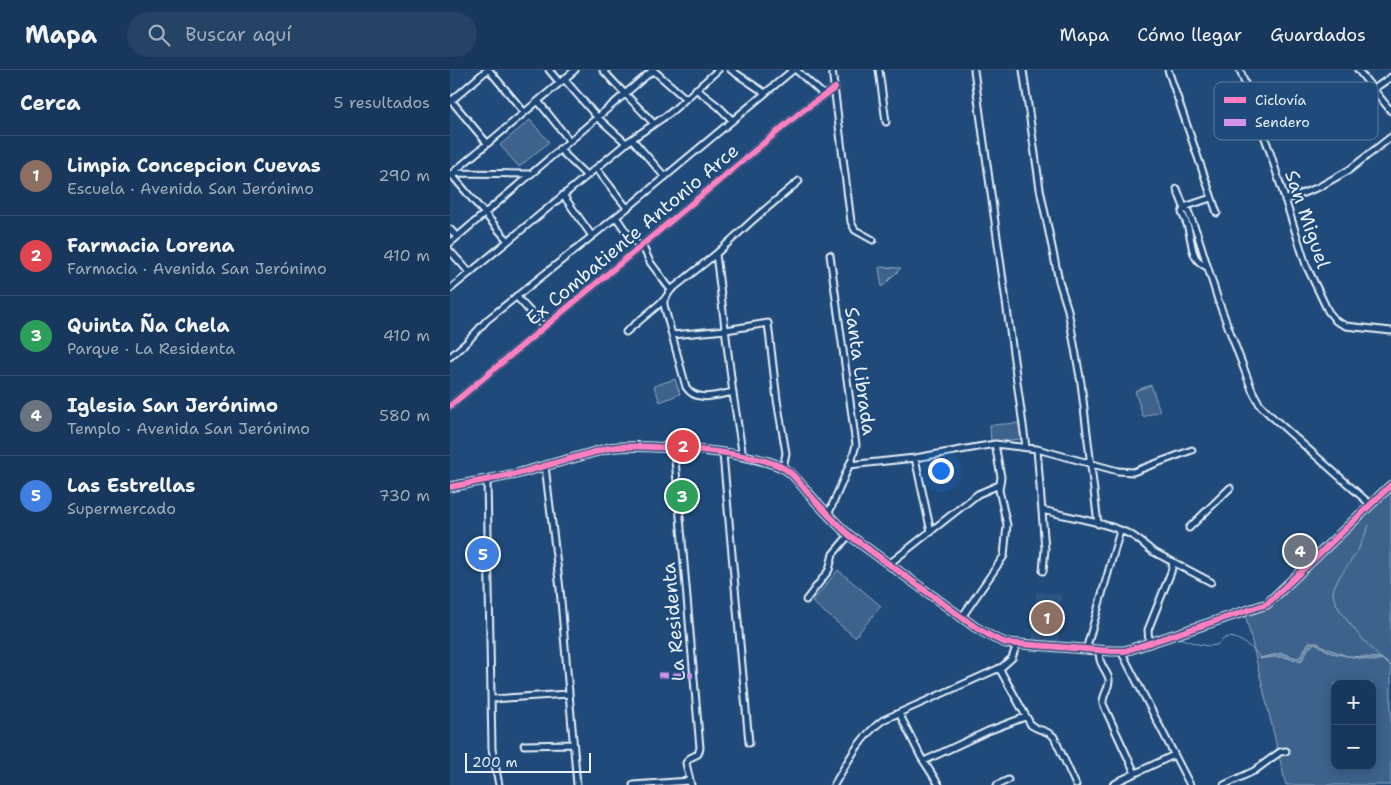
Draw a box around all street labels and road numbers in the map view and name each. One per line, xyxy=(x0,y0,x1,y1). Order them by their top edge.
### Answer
street label: Ex Combatiente Antonio Arce xyxy=(521,138,744,331)
street label: San Miguel xyxy=(1279,167,1336,272)
street label: Santa Librada xyxy=(839,305,882,437)
street label: La Residenta xyxy=(656,561,691,682)

